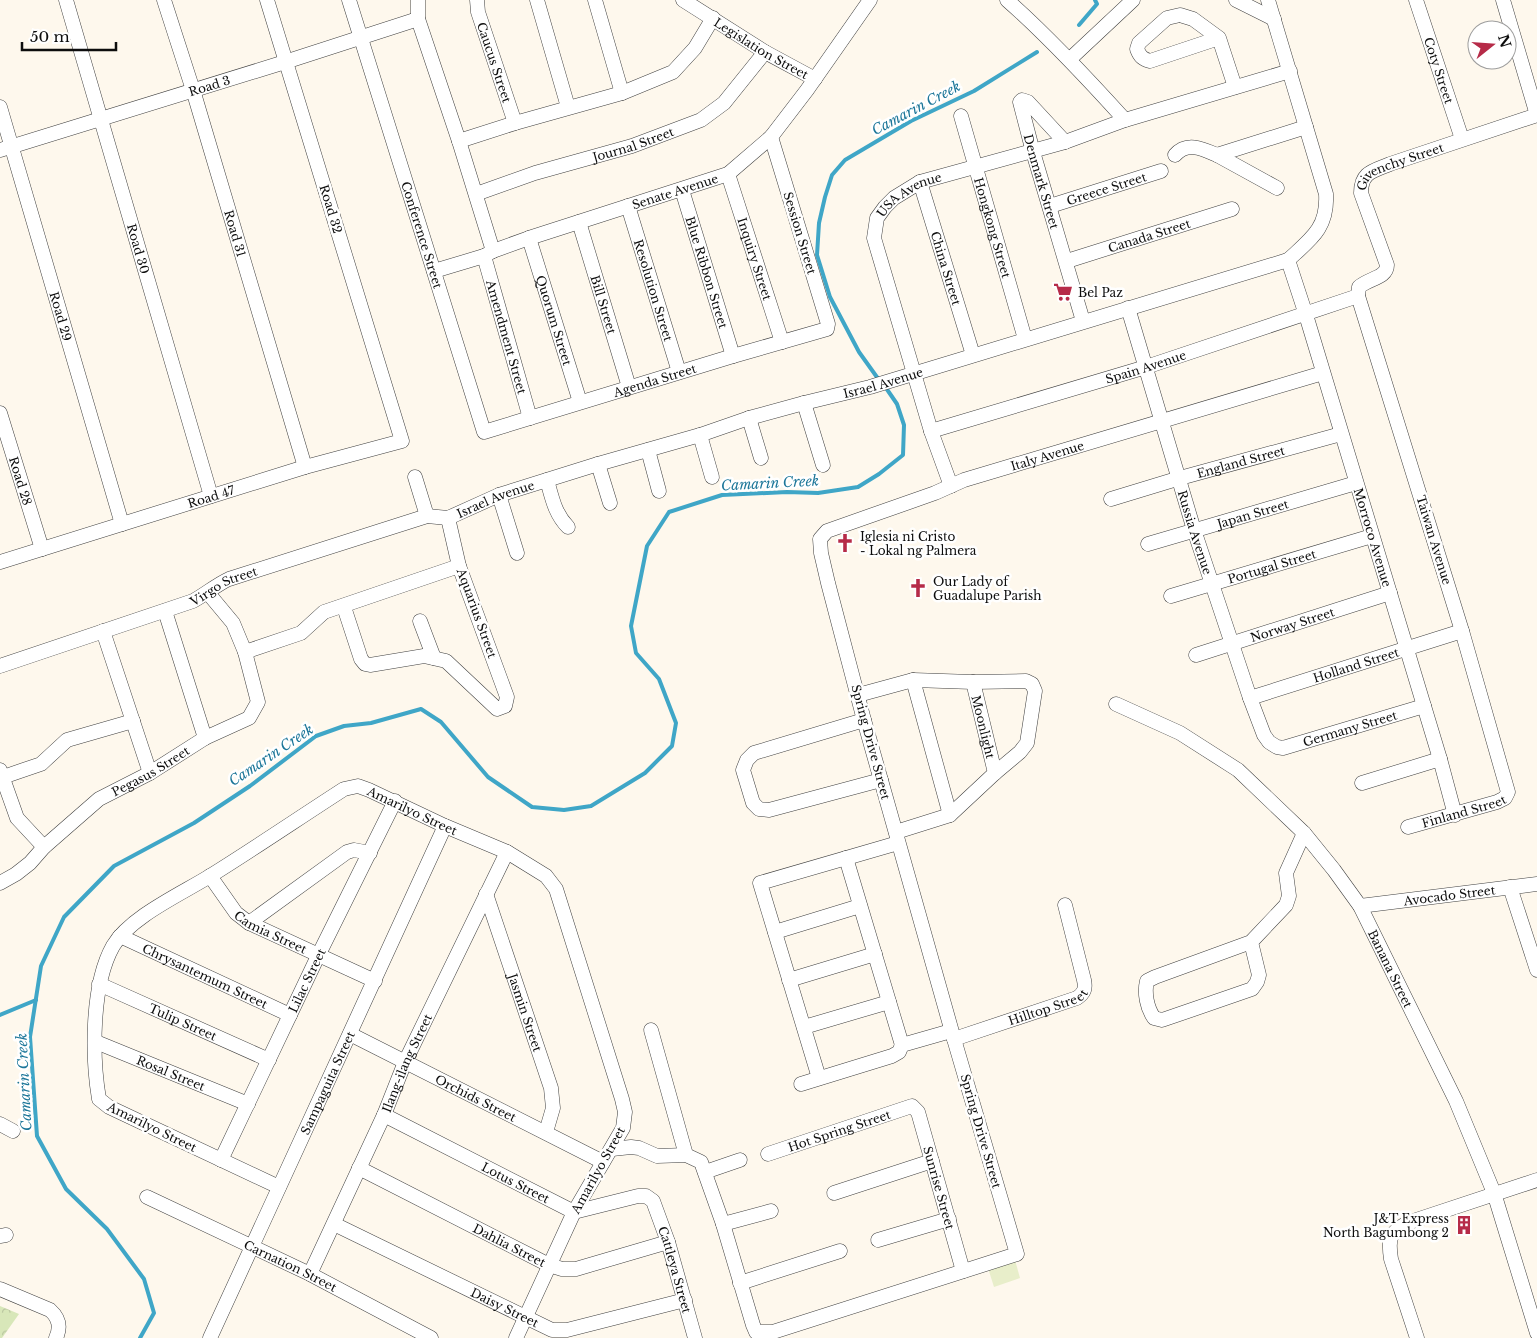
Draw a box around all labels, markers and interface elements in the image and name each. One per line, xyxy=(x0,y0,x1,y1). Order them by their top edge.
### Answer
street label: Legislation Street xyxy=(711,14,812,82)
scale bar xyxy=(22,20,116,52)
street label: Caucus Street xyxy=(474,20,515,105)
north arrow xyxy=(1467,20,1517,70)
text: 50 m xyxy=(30,27,70,46)
text: N xyxy=(1494,32,1515,50)
street label: Coty Street xyxy=(1421,35,1457,106)
street label: Road 3 xyxy=(187,72,232,99)
water label: Camarin Creek xyxy=(868,77,964,139)
street label: Journal Street xyxy=(589,123,676,165)
street label: Denmark Street xyxy=(1021,132,1063,231)
street label: Givenchy Street xyxy=(1353,139,1446,192)
street label: USA Avenue xyxy=(873,169,943,220)
street label: Greece Street xyxy=(1065,169,1148,208)
street label: Senate Avenue xyxy=(630,170,720,212)
street label: Hongkong Street xyxy=(971,175,1015,280)
street label: Conference Street xyxy=(399,180,446,291)
street label: Road 32 xyxy=(316,183,346,235)
street label: Session Street xyxy=(780,190,820,276)
street label: Road 31 xyxy=(222,208,250,258)
street label: Blue Ribbon Street xyxy=(683,214,732,331)
street label: Canada Street xyxy=(1106,215,1192,255)
street label: Inquiry Street xyxy=(735,216,776,302)
street label: Road 30 xyxy=(124,222,153,275)
street label: China Street xyxy=(928,229,965,307)
street label: Resolution Street xyxy=(631,237,677,343)
street label: Quorum Street xyxy=(533,273,576,367)
street label: Bill Street xyxy=(588,273,620,336)
street label: Amendment Street xyxy=(483,277,530,396)
supermarket icon: Bel Paz xyxy=(1052,281,1074,303)
place label: Bel Paz xyxy=(1078,285,1123,300)
street label: Road 29 xyxy=(47,290,76,343)
street label: Spain Avenue xyxy=(1103,347,1188,386)
street label: Agenda Street xyxy=(610,360,698,400)
street label: Israel Avenue xyxy=(842,364,925,401)
street label: Italy Avenue xyxy=(1009,437,1086,473)
street label: England Street xyxy=(1195,442,1287,481)
street label: Road 28 xyxy=(6,455,36,507)
water label: Camarin Creek xyxy=(721,471,819,495)
street label: Israel Avenue xyxy=(454,477,536,521)
street label: Road 47 xyxy=(186,482,237,511)
street label: Morroco Avenue xyxy=(1351,486,1395,589)
street label: Russia Avenue xyxy=(1175,488,1216,576)
street label: Taiwan Avenue xyxy=(1413,493,1455,587)
street label: Japan Street xyxy=(1213,496,1291,531)
place label: Iglesia ni Cristo - Lokal ng Palmera xyxy=(860,529,977,558)
church icon: Iglesia ni Cristo - Lokal ng Palmera xyxy=(834,532,856,554)
street label: Portugal Street xyxy=(1226,546,1318,586)
street label: Virgo Street xyxy=(186,563,259,609)
street label: Aquarius Street xyxy=(453,565,500,660)
place label: Our Lady of Guadalupe Parish xyxy=(933,574,1042,603)
church icon: Our Lady of Guadalupe Parish xyxy=(907,577,929,599)
street label: Norway Street xyxy=(1248,604,1337,645)
street label: Holland Street xyxy=(1311,644,1401,685)
street label: Spring Drive Street xyxy=(848,683,894,801)
street label: Moonlight xyxy=(969,693,999,760)
street label: Germany Street xyxy=(1301,707,1399,749)
water label: Camarin Creek xyxy=(225,720,317,790)
street label: Pegasus Street xyxy=(109,742,192,799)
street label: Amarilyo Street xyxy=(364,782,460,838)
street label: Finland Street xyxy=(1420,791,1509,830)
street label: Avocado Street xyxy=(1402,882,1496,908)
street label: Camia Street xyxy=(231,907,310,956)
street label: Banana Street xyxy=(1365,927,1417,1010)
street label: Chrysantemum Street xyxy=(140,940,271,1011)
street label: Lilac Street xyxy=(285,945,328,1015)
street label: Jasmin Street xyxy=(505,970,546,1054)
street label: Hilltop Street xyxy=(1006,986,1091,1028)
street label: Tulip Street xyxy=(147,1000,220,1043)
street label: Ilang-ilang Street xyxy=(378,1011,435,1114)
street label: Sampaguita Street xyxy=(297,1028,358,1137)
water label: Camarin Creek xyxy=(12,1033,36,1131)
street label: Rosal Street xyxy=(134,1052,208,1093)
street label: Orchids Street xyxy=(433,1071,519,1125)
street label: Spring Drive Street xyxy=(957,1072,1005,1190)
street label: Amarilyo Street xyxy=(104,1099,199,1155)
street label: Hot Spring Street xyxy=(786,1106,893,1154)
street label: Amarilyo Street xyxy=(567,1123,628,1217)
street label: Sunrise Street xyxy=(921,1144,958,1232)
street label: Lotus Street xyxy=(479,1159,553,1206)
place label: J&T Express North Bagumbong 2 xyxy=(1323,1211,1449,1240)
building icon: J&T Express North Bagumbong 2 xyxy=(1453,1214,1475,1236)
street label: Dahlia Street xyxy=(471,1220,549,1270)
street label: Cattleya Street xyxy=(655,1224,695,1315)
street label: Carnation Street xyxy=(242,1236,340,1295)
street label: Daisy Street xyxy=(469,1284,542,1330)

